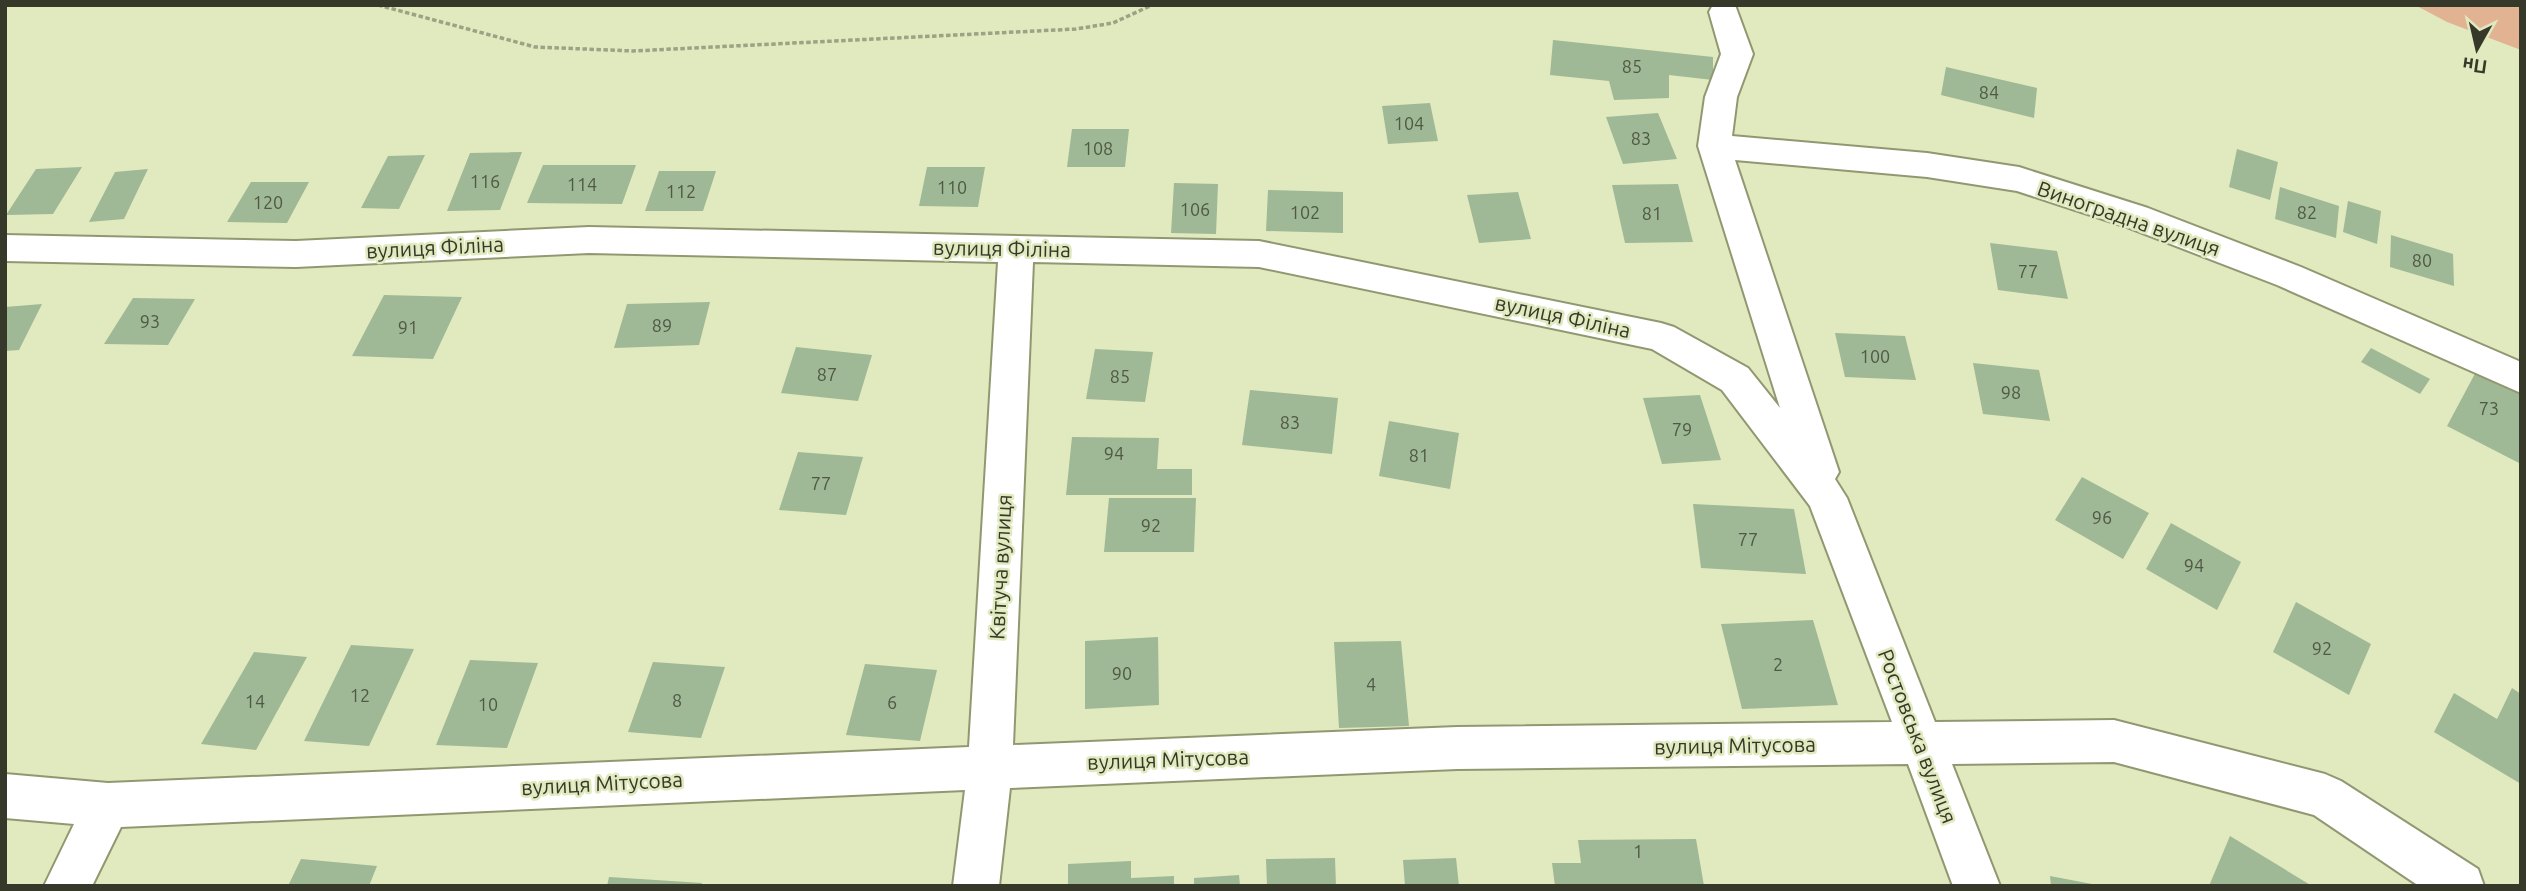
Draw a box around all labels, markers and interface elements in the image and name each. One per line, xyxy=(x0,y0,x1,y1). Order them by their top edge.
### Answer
north arrow xyxy=(2442,14,2512,84)
text: Пн xyxy=(2461,53,2489,78)
house number: 85 xyxy=(1622,56,1642,76)
house number: 84 xyxy=(1979,82,1999,102)
house number: 104 xyxy=(1394,113,1424,133)
house number: 83 xyxy=(1631,128,1651,148)
house number: 108 xyxy=(1083,138,1113,158)
house number: 116 xyxy=(470,171,500,191)
house number: 114 xyxy=(567,174,597,194)
street label: Виноградна вулиця xyxy=(2035,175,2223,261)
house number: 110 xyxy=(937,177,967,197)
house number: 112 xyxy=(666,181,696,201)
house number: 120 xyxy=(253,192,283,212)
house number: 106 xyxy=(1180,199,1210,219)
house number: 102 xyxy=(1290,202,1320,222)
house number: 82 xyxy=(2297,202,2317,222)
house number: 81 xyxy=(1642,203,1662,223)
street label: вулиця Філіна xyxy=(365,231,505,263)
street label: вулиця Філіна xyxy=(933,235,1071,261)
house number: 80 xyxy=(2412,250,2432,270)
house number: 77 xyxy=(2018,261,2038,281)
street label: вулиця Філіна xyxy=(1493,290,1633,342)
house number: 93 xyxy=(140,311,160,331)
house number: 89 xyxy=(652,315,672,335)
house number: 91 xyxy=(398,317,418,337)
house number: 100 xyxy=(1860,346,1890,366)
house number: 87 xyxy=(817,364,837,384)
house number: 85 xyxy=(1110,366,1130,386)
house number: 98 xyxy=(2001,382,2021,402)
house number: 73 xyxy=(2479,398,2499,418)
house number: 83 xyxy=(1280,412,1300,432)
house number: 79 xyxy=(1672,419,1692,439)
house number: 94 xyxy=(1104,443,1124,463)
house number: 81 xyxy=(1409,445,1429,465)
house number: 77 xyxy=(811,473,831,493)
street label: Квітуча вулиця xyxy=(984,494,1016,640)
house number: 96 xyxy=(2092,507,2112,527)
house number: 92 xyxy=(1141,515,1161,535)
house number: 77 xyxy=(1738,529,1758,549)
house number: 94 xyxy=(2184,555,2204,575)
house number: 92 xyxy=(2312,638,2332,658)
street label: Ростовська вулиця xyxy=(1874,646,1962,826)
house number: 2 xyxy=(1773,654,1783,674)
house number: 90 xyxy=(1112,663,1132,683)
house number: 4 xyxy=(1366,674,1376,694)
house number: 12 xyxy=(350,685,370,705)
house number: 8 xyxy=(672,690,682,710)
house number: 14 xyxy=(245,691,265,711)
house number: 6 xyxy=(887,692,897,712)
house number: 10 xyxy=(478,694,498,714)
street label: вулиця Мітусова xyxy=(1654,732,1816,758)
street label: вулиця Мітусова xyxy=(1087,744,1249,774)
street label: вулиця Мітусова xyxy=(520,767,684,799)
house number: 1 xyxy=(1633,841,1643,861)

